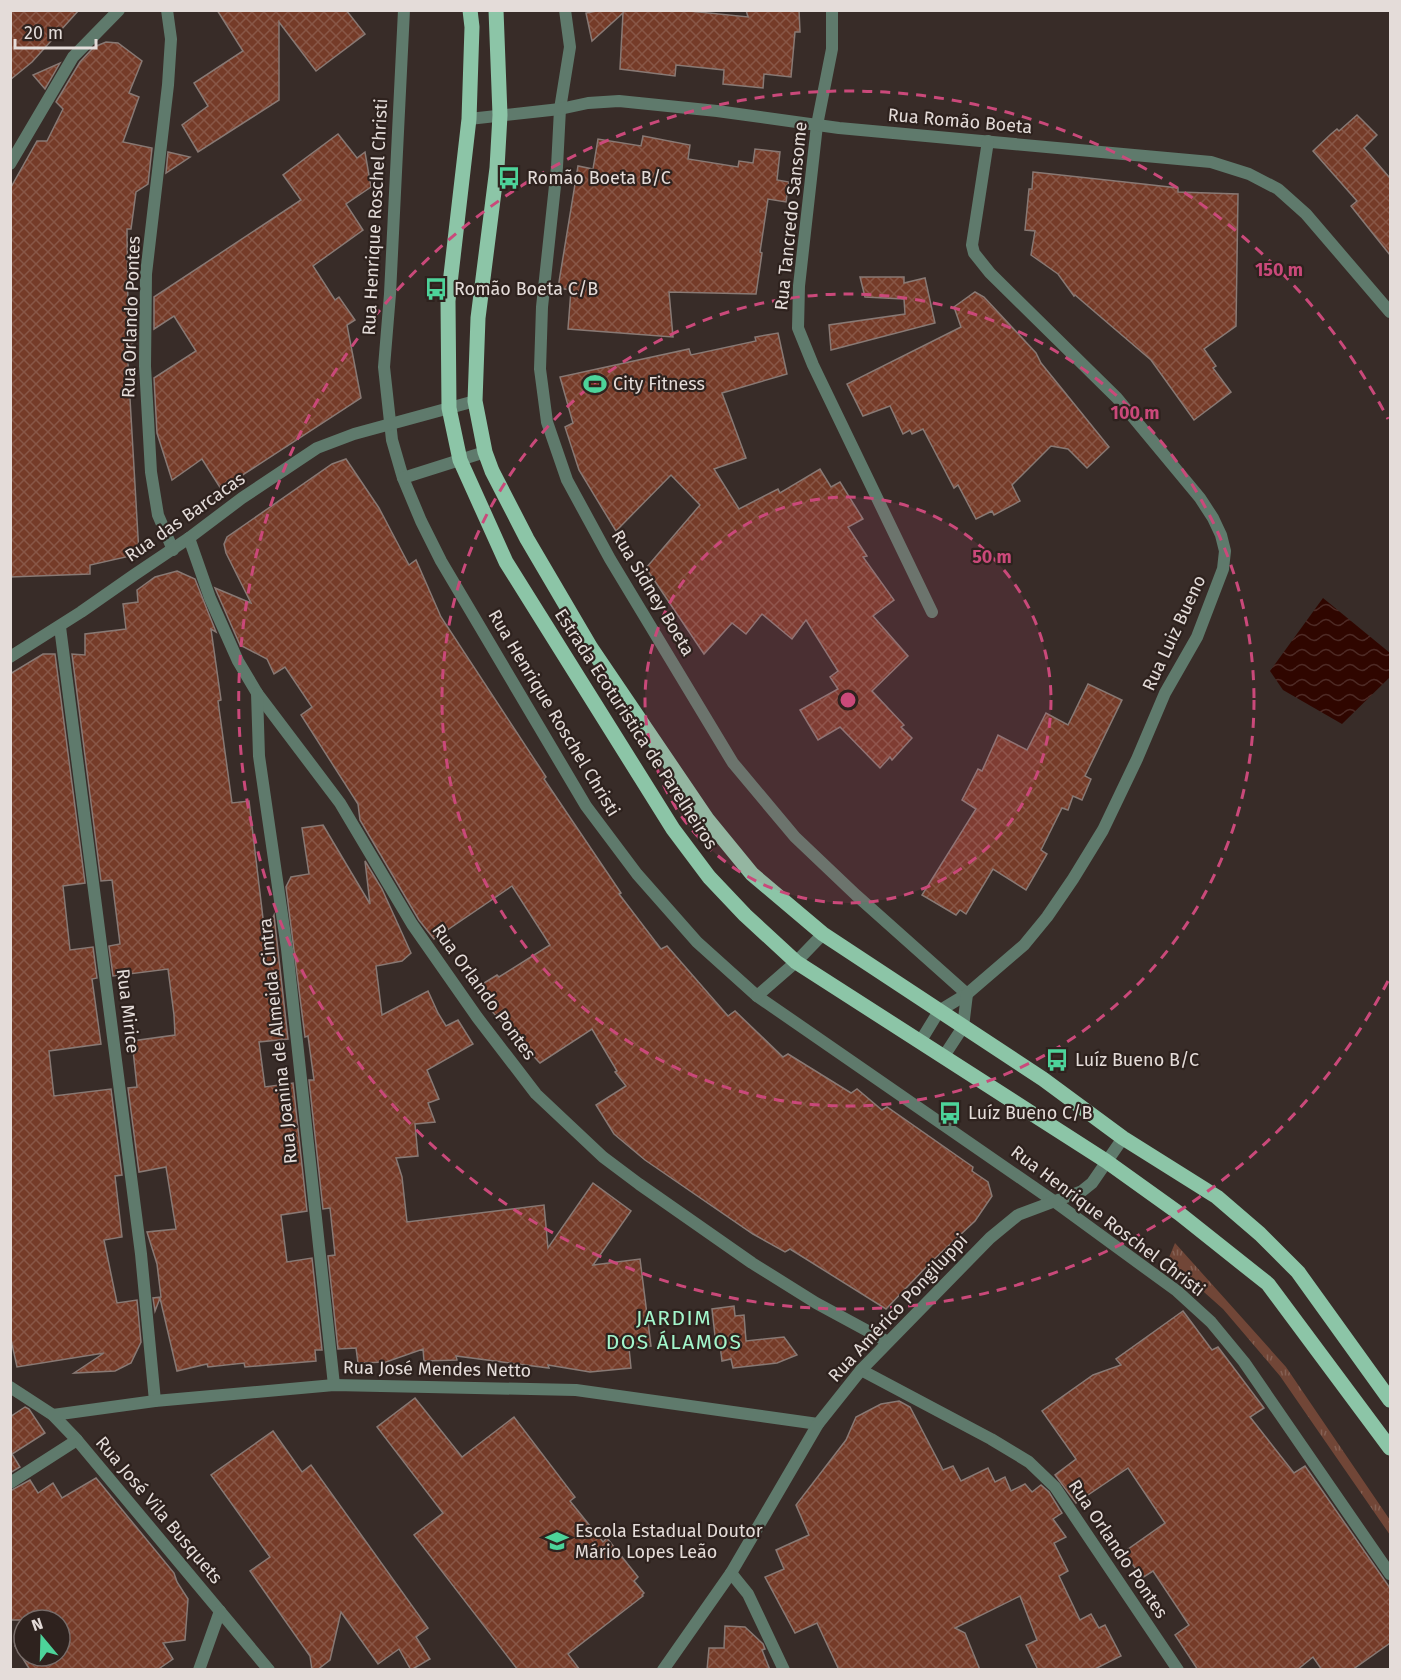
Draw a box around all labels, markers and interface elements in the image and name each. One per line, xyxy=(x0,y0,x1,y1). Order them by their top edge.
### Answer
scale bar xyxy=(15,12,96,50)
text: 20 m xyxy=(24,22,63,44)
street label: Rua Henrique Roschel Christi xyxy=(358,98,392,336)
street label: Rua Romão Boeta xyxy=(887,104,1033,138)
street label: Rua Tancredo Sansome xyxy=(770,120,812,312)
bus stop icon: Romão Boeta B/C xyxy=(496,165,522,191)
place label: Romão Boeta B/C xyxy=(527,167,671,189)
street label: Rua Orlando Pontes xyxy=(117,236,145,398)
text: 150 m xyxy=(1255,259,1303,281)
bus stop icon: Romão Boeta C/B xyxy=(423,276,449,302)
place label: Romão Boeta C/B xyxy=(454,278,598,300)
sports icon: City Fitness xyxy=(582,371,608,397)
place label: City Fitness xyxy=(613,373,705,395)
text: 100 m xyxy=(1111,402,1159,424)
street label: Rua das Barcacas xyxy=(121,467,249,567)
street label: Rua Sidney Boeta xyxy=(607,526,699,660)
text: 50 m xyxy=(972,546,1012,568)
street label: Rua Luiz Bueno xyxy=(1138,572,1210,694)
street label: Estrada Ecoturistica de Parelheiros xyxy=(550,604,722,854)
street label: Rua Henrique Roschel Christi xyxy=(483,606,625,820)
centre of rings xyxy=(838,690,858,710)
street label: Rua Joanina de Almeida Cintra xyxy=(254,917,302,1165)
street label: Rua Orlando Pontes xyxy=(427,920,541,1064)
street label: Rua Mirice xyxy=(112,967,144,1055)
bus stop icon: Luíz Bueno B/C xyxy=(1044,1047,1070,1073)
place label: Luíz Bueno B/C xyxy=(1075,1049,1199,1071)
bus stop icon: Luíz Bueno C/B xyxy=(937,1100,963,1126)
place label: Luíz Bueno C/B xyxy=(968,1102,1092,1124)
street label: Rua Henrique Roschel Christi xyxy=(1007,1141,1209,1301)
street label: Rua Américo Pongiluppi xyxy=(824,1229,972,1387)
district label: JARDIM DOS ÁLAMOS xyxy=(606,1305,742,1355)
street label: Rua José Mendes Netto xyxy=(343,1356,531,1382)
street label: Rua José Vila Busquets xyxy=(91,1432,227,1588)
street label: Rua Orlando Pontes xyxy=(1063,1476,1173,1622)
place label: Escola Estadual Doutor Mário Lopes Leão xyxy=(575,1520,763,1563)
school or university icon: Escola Estadual Doutor Mário Lopes Leão xyxy=(544,1528,570,1554)
north arrow xyxy=(12,1608,72,1668)
text: N xyxy=(29,1614,45,1635)

